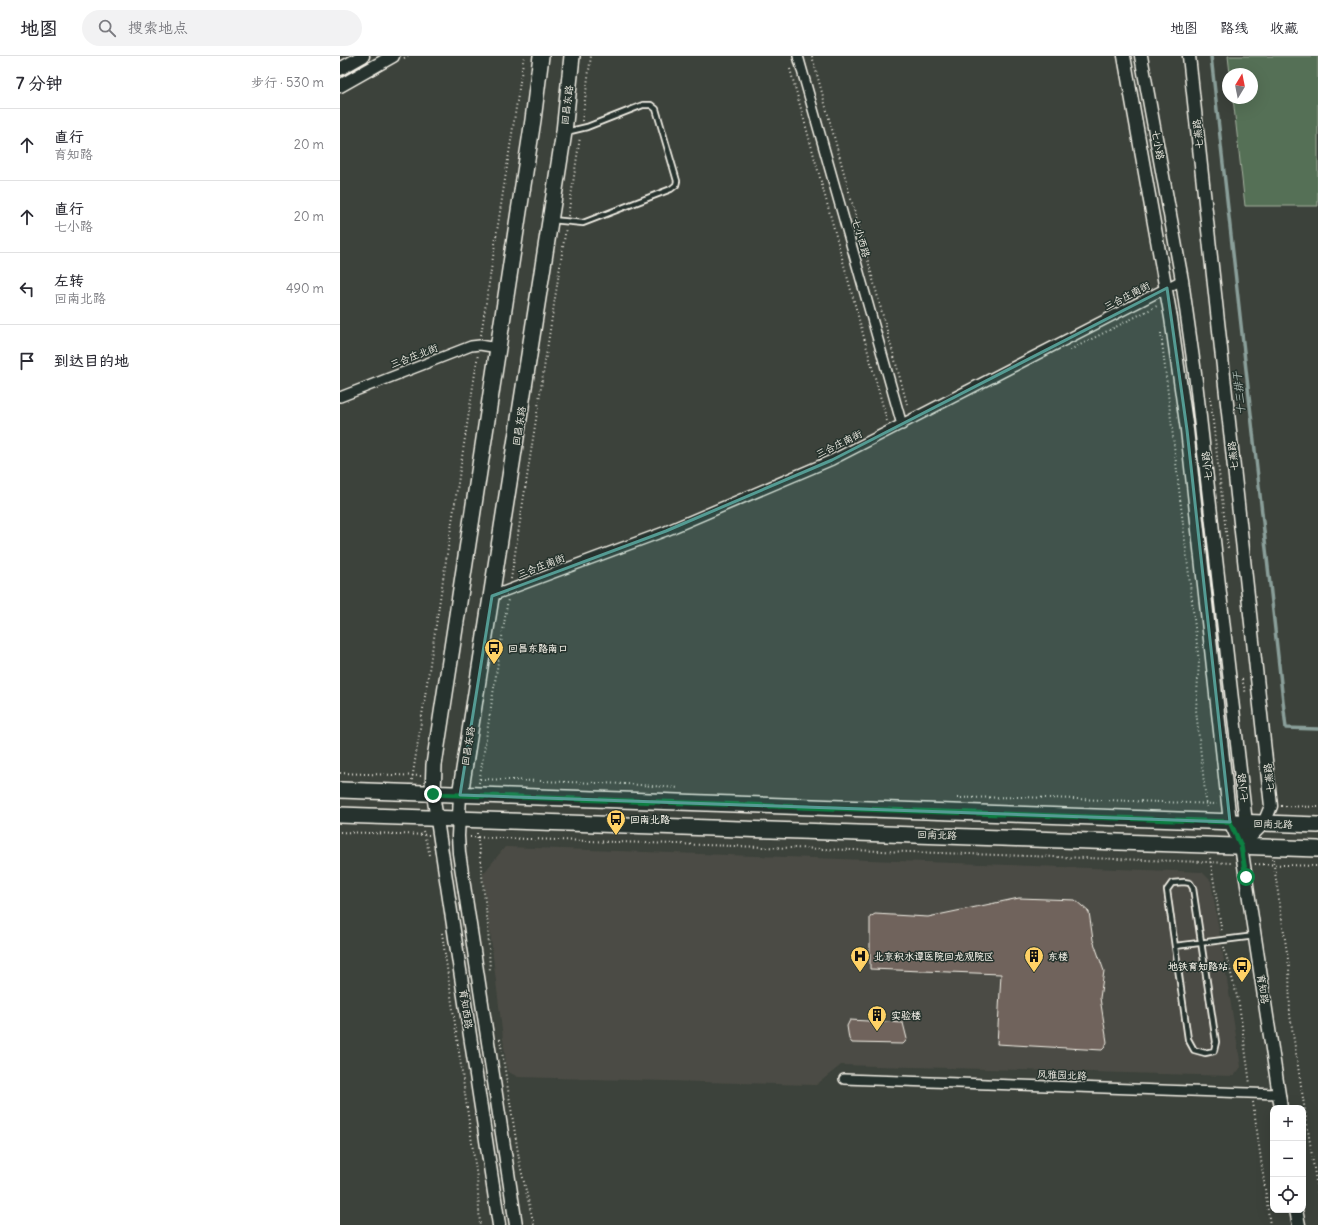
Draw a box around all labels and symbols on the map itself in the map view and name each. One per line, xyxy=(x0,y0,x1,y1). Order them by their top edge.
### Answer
north arrow xyxy=(1222,68,1258,104)
street label: 回昌东路 xyxy=(558,84,576,126)
street label: 七燕路 xyxy=(1190,118,1206,150)
street label: 七小路 xyxy=(1149,129,1167,161)
street label: 七小西路 xyxy=(849,217,873,259)
street label: 三合庄南街 xyxy=(1102,279,1152,313)
street label: 三合庄北街 xyxy=(388,341,440,371)
water label: 十三排干 xyxy=(1230,369,1248,416)
street label: 回昌东路 xyxy=(509,405,529,447)
street label: 三合庄南街 xyxy=(814,427,864,461)
street label: 七燕路 xyxy=(1225,440,1241,472)
street label: 七小路 xyxy=(1199,450,1215,482)
street label: 三合庄南街 xyxy=(515,551,567,581)
bus stop icon: 回昌东路南口 xyxy=(483,637,505,665)
place label: 回昌东路南口 xyxy=(508,642,568,655)
street label: 回昌东路 xyxy=(458,725,478,767)
street label: 七燕路 xyxy=(1261,762,1277,794)
street label: 七小路 xyxy=(1235,772,1251,804)
route end xyxy=(424,785,442,803)
bus stop icon: 回南北路 xyxy=(605,808,627,836)
place label: 回南北路 xyxy=(630,813,670,826)
street label: 回南北路 xyxy=(1253,817,1293,831)
street label: 回南北路 xyxy=(917,828,957,842)
route start xyxy=(1237,868,1255,886)
hospital icon: 北京积水谭医院回龙观院区 xyxy=(849,945,871,973)
building icon: 东楼 xyxy=(1023,945,1045,973)
place label: 北京积水谭医院回龙观院区 xyxy=(874,950,994,963)
place label: 东楼 xyxy=(1048,950,1068,963)
bus stop icon: 地铁育知路站 xyxy=(1231,955,1253,983)
place label: 地铁育知路站 xyxy=(1168,960,1228,973)
street label: 育知路 xyxy=(1254,973,1272,1005)
street label: 育知西路 xyxy=(456,988,476,1030)
building icon: 实验楼 xyxy=(866,1004,888,1032)
place label: 实验楼 xyxy=(891,1009,921,1022)
street label: 风雅园北路 xyxy=(1037,1068,1087,1082)

